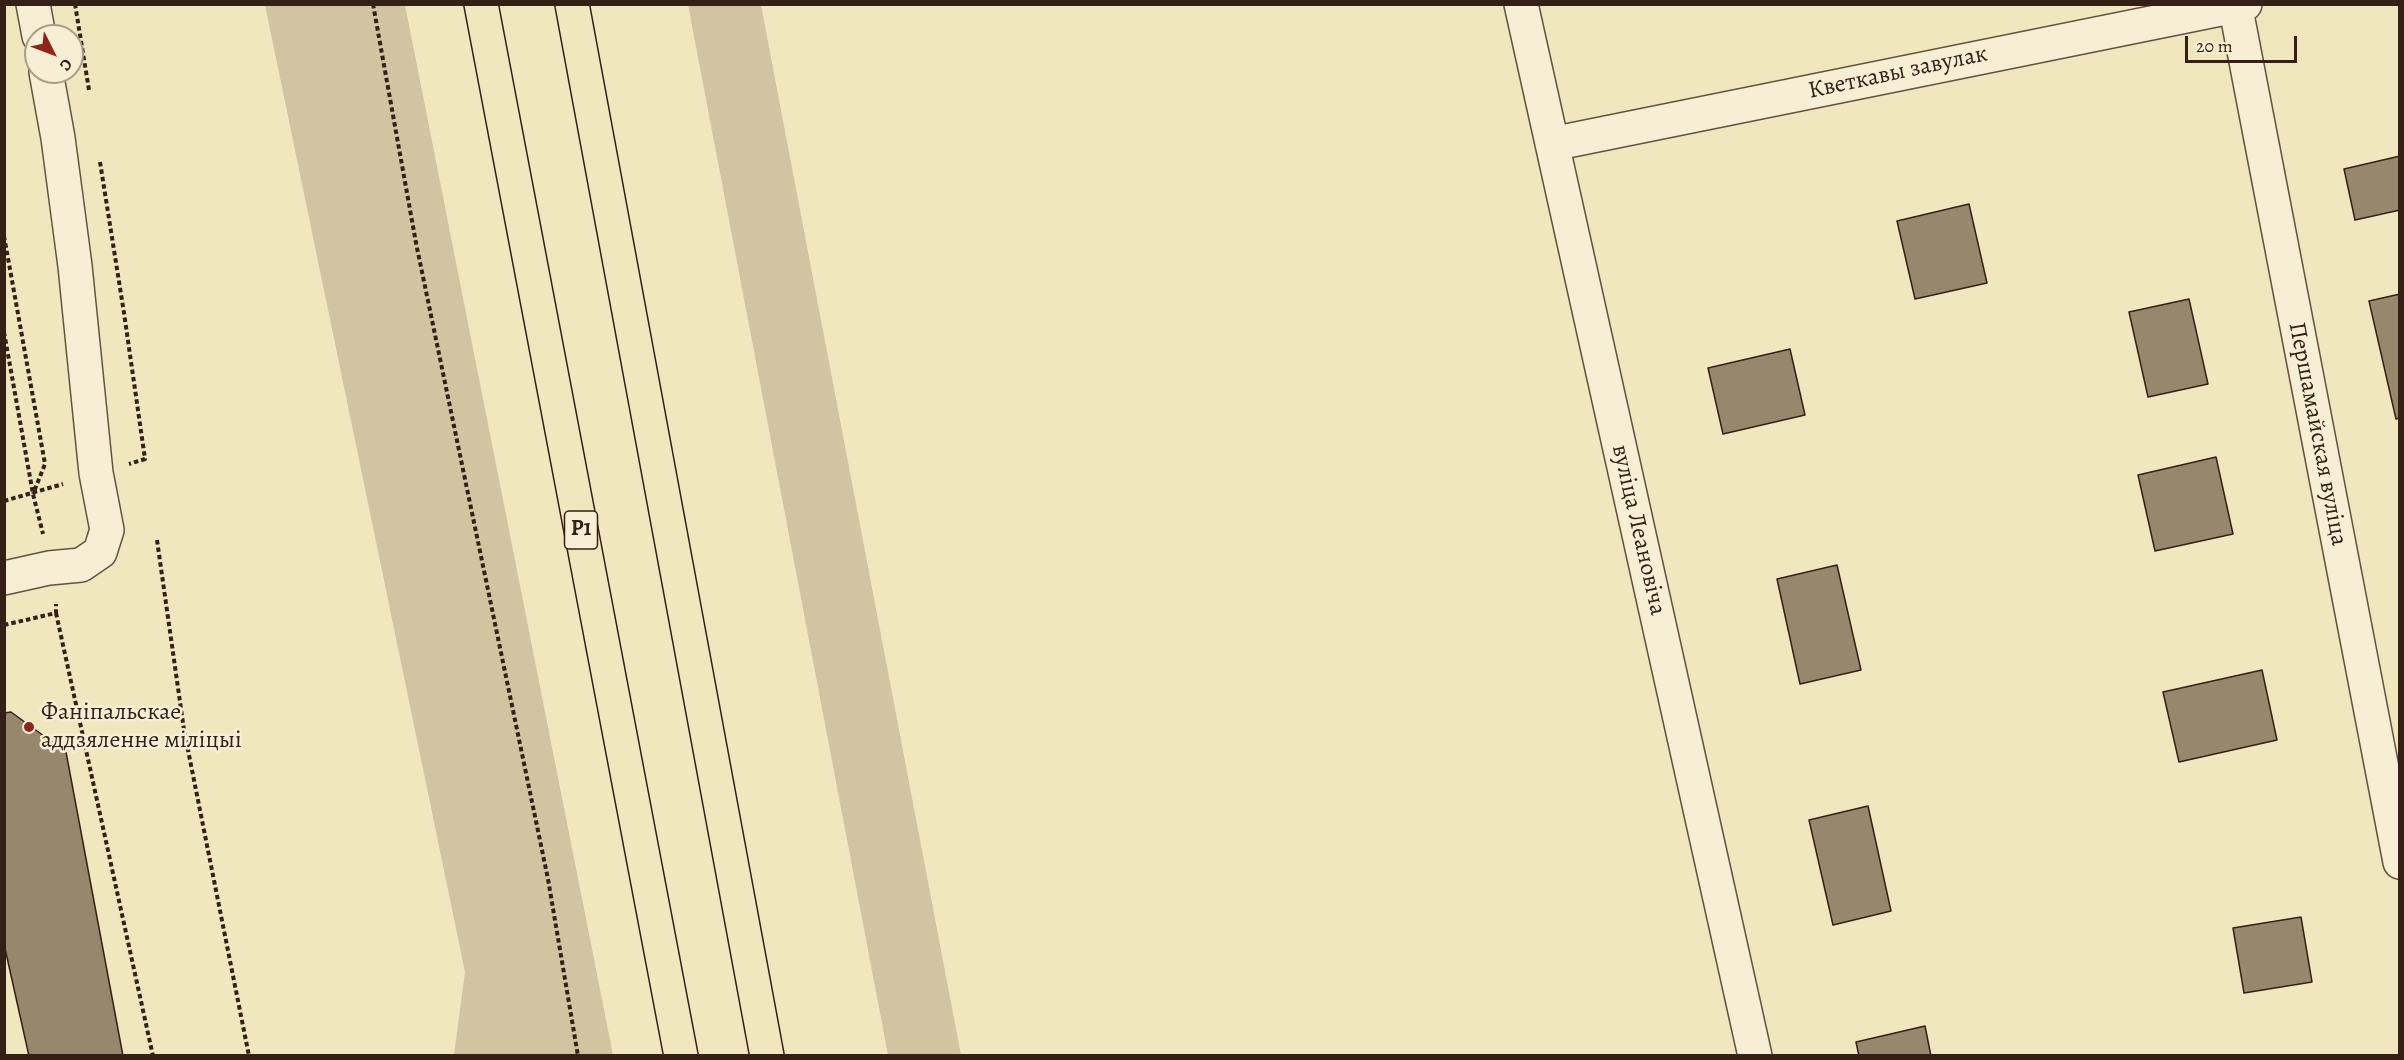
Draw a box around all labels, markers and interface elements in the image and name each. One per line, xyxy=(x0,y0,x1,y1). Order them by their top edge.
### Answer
north arrow xyxy=(24,24,84,84)
scale bar xyxy=(2188,24,2300,62)
text: 20 m xyxy=(2196,34,2233,58)
street label: Кветкавы завулак xyxy=(1806,40,1990,106)
text: С xyxy=(54,54,77,76)
street label: Першамайская вуліца xyxy=(2281,320,2353,548)
street label: вуліца Леановіча xyxy=(1604,442,1672,618)
road number: Р1 xyxy=(564,511,598,549)
place label: Фаніпальскае аддзяленне міліцыі xyxy=(41,699,242,755)
marker: Фаніпальскае аддзяленне міліцыі xyxy=(22,720,36,734)

